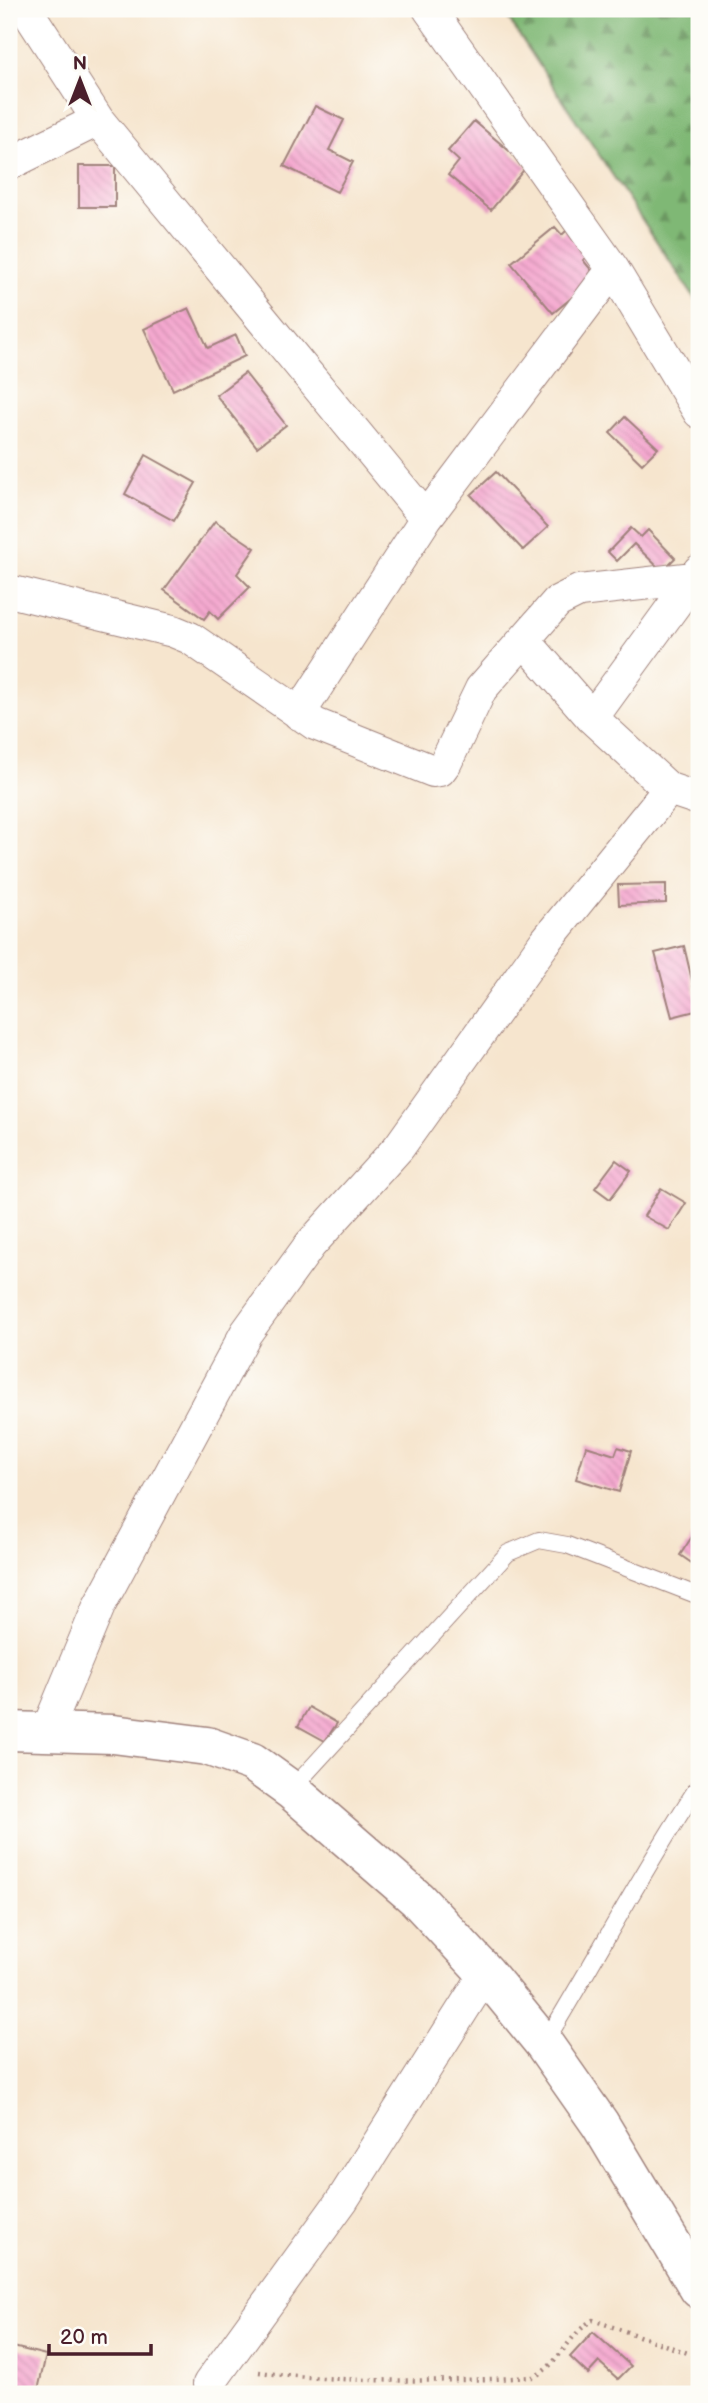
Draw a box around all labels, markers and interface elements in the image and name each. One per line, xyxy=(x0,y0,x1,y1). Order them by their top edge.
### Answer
north arrow xyxy=(46,46,116,116)
text: N xyxy=(73,53,87,76)
scale bar xyxy=(49,2312,150,2356)
text: 20 m xyxy=(60,2325,108,2350)

